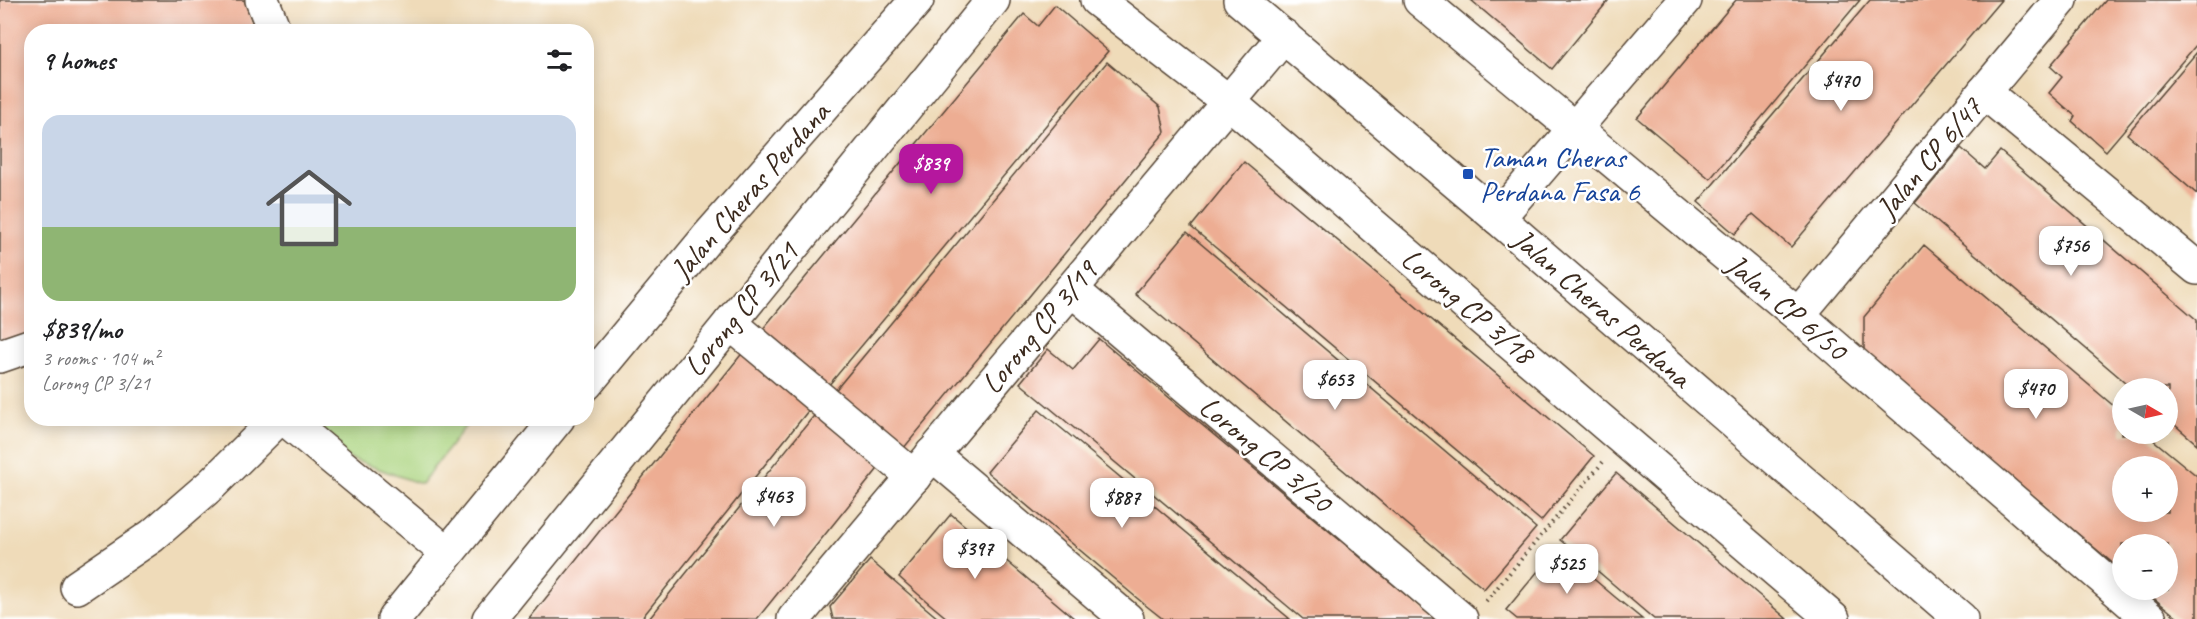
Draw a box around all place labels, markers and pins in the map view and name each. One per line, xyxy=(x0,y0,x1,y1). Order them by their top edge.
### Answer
pin: $470 xyxy=(1805,61,1877,112)
place label: Taman Cheras Perdana Fasa 6 xyxy=(1480,138,1641,210)
pin: $839 xyxy=(895,144,967,195)
marker: Taman Cheras Perdana Fasa 6 xyxy=(1461,167,1475,181)
pin: $756 xyxy=(2035,226,2107,277)
pin: $653 xyxy=(1299,360,1371,411)
pin: $470 xyxy=(2000,369,2072,420)
pin: $463 xyxy=(738,477,810,528)
pin: $887 xyxy=(1086,478,1158,529)
pin: $397 xyxy=(939,529,1011,580)
pin: $525 xyxy=(1531,544,1603,595)

